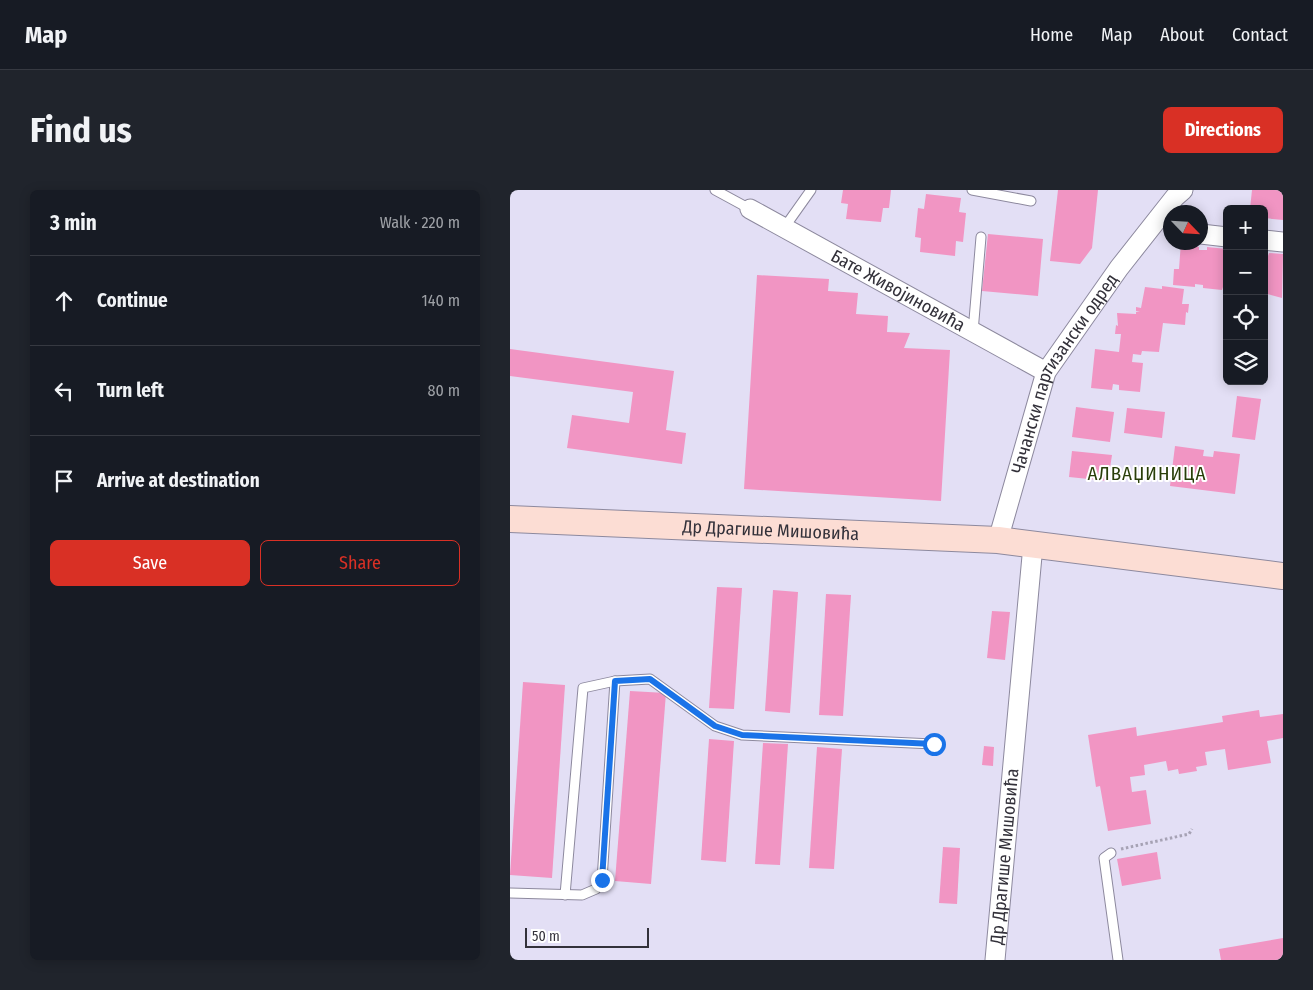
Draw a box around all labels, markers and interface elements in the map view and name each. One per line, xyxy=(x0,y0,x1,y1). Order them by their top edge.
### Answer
text: Map xyxy=(25,21,67,49)
text: Home xyxy=(1030,24,1073,46)
text: Map xyxy=(1101,24,1132,46)
text: About xyxy=(1160,24,1204,46)
text: Contact xyxy=(1232,24,1288,46)
button: Directions xyxy=(1163,107,1283,153)
text: Find us xyxy=(30,109,132,151)
north arrow xyxy=(1163,205,1208,250)
map controls xyxy=(1223,205,1268,385)
button: + xyxy=(1223,205,1268,250)
text: 3 min xyxy=(50,210,97,236)
text: Walk · 220 m xyxy=(380,213,460,232)
street label: Бате Живојиновића xyxy=(827,245,969,336)
button: − xyxy=(1223,250,1268,295)
street label: Чачански партизански одред xyxy=(1007,269,1123,476)
icon: ahead xyxy=(50,287,78,315)
text: Continue xyxy=(97,289,168,312)
text: 140 m xyxy=(422,291,460,310)
button: locate xyxy=(1223,295,1268,340)
button: layers xyxy=(1223,340,1268,385)
icon: left xyxy=(50,377,78,405)
text: Turn left xyxy=(97,379,164,402)
text: 80 m xyxy=(428,381,460,400)
district label: АЛВАЏИНИЦА xyxy=(1088,462,1206,485)
icon: arrive xyxy=(50,467,78,495)
text: Arrive at destination xyxy=(97,469,260,492)
street label: Др Драгише Мишовића xyxy=(681,515,860,545)
button: Save xyxy=(50,540,250,586)
button: Share xyxy=(260,540,460,586)
route start xyxy=(923,733,946,756)
street label: Др Драгише Мишовића xyxy=(985,767,1024,946)
route end xyxy=(591,869,614,892)
scale bar xyxy=(525,925,649,948)
text: 50 m xyxy=(532,928,560,945)

